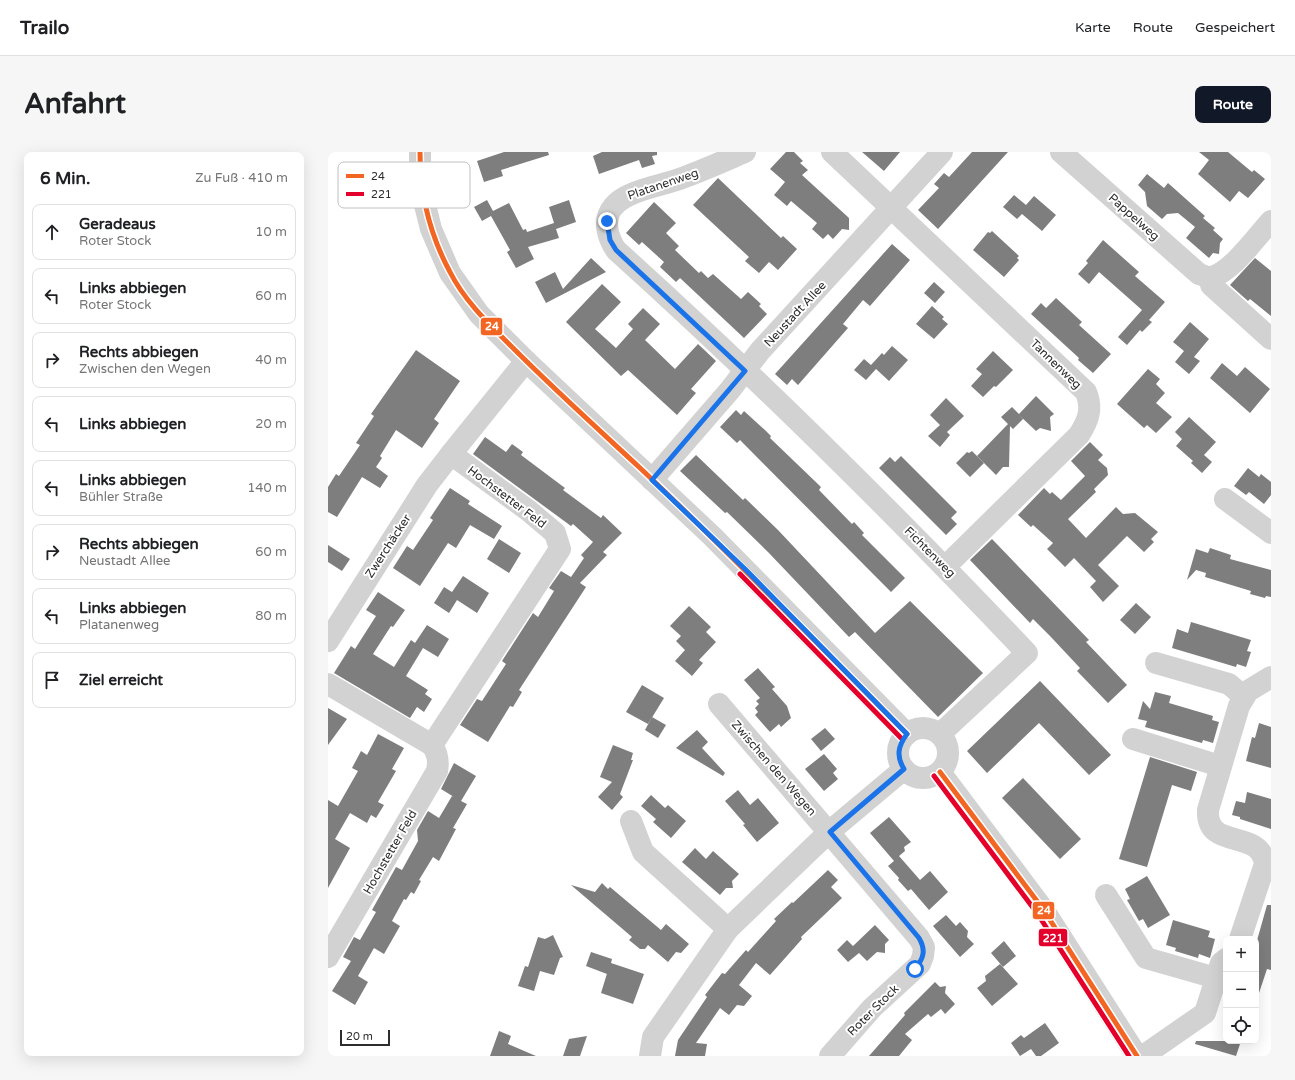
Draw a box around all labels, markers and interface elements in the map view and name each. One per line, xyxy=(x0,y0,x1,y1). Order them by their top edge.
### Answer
text: Trailo xyxy=(20,17,69,39)
text: Karte xyxy=(1075,19,1111,36)
text: Route xyxy=(1133,19,1173,36)
text: Gespeichert xyxy=(1195,19,1275,36)
button: Route xyxy=(1195,86,1271,123)
text: Anfahrt xyxy=(24,87,126,121)
legend xyxy=(338,162,470,208)
street label: Platanenweg xyxy=(626,165,700,203)
text: 6 Min. xyxy=(40,168,90,189)
text: Zu Fuß · 410 m xyxy=(195,170,288,186)
text: 24 xyxy=(371,170,385,183)
text: 221 xyxy=(371,188,392,201)
street label: Pappelweg xyxy=(1106,191,1162,243)
route end xyxy=(598,212,616,230)
text: Geradeaus xyxy=(79,215,156,233)
icon: ahead xyxy=(41,221,63,243)
text: 10 m xyxy=(255,224,287,240)
text: Roter Stock xyxy=(79,233,151,249)
street label: Neustadt Allee xyxy=(761,278,829,350)
text: Links abbiegen xyxy=(79,279,186,297)
icon: left xyxy=(41,285,63,307)
text: 60 m xyxy=(255,288,287,304)
text: Roter Stock xyxy=(79,297,151,313)
line badge: 24 xyxy=(480,317,503,336)
text: 24 xyxy=(485,320,499,333)
street label: Tannenweg xyxy=(1028,336,1084,392)
text: Rechts abbiegen xyxy=(79,343,199,361)
icon: right xyxy=(41,349,63,371)
text: 40 m xyxy=(255,352,287,368)
text: Zwischen den Wegen xyxy=(79,361,211,377)
icon: left xyxy=(41,413,63,435)
text: Links abbiegen xyxy=(79,415,186,433)
text: 20 m xyxy=(255,416,287,432)
street label: Hochstetter Feld xyxy=(465,463,549,531)
text: Links abbiegen xyxy=(79,471,186,489)
icon: left xyxy=(41,477,63,499)
text: 140 m xyxy=(247,480,287,496)
text: Bühler Straße xyxy=(79,489,163,505)
street label: Zwerchäcker xyxy=(362,511,414,580)
street label: Fichtenweg xyxy=(902,524,958,580)
text: Rechts abbiegen xyxy=(79,535,199,553)
icon: right xyxy=(41,541,63,563)
text: 60 m xyxy=(255,544,287,560)
text: Neustadt Allee xyxy=(79,553,170,569)
text: Links abbiegen xyxy=(79,599,186,617)
icon: left xyxy=(41,605,63,627)
text: 80 m xyxy=(255,608,287,624)
text: Platanenweg xyxy=(79,617,159,633)
icon: arrive xyxy=(41,669,63,691)
text: Ziel erreicht xyxy=(79,671,163,689)
street label: Zwischen den Wegen xyxy=(729,717,819,819)
street label: Hochstetter Feld xyxy=(360,808,420,896)
line badge: 24 xyxy=(1032,901,1055,920)
text: 24 xyxy=(1037,904,1051,917)
line badge: 221 xyxy=(1038,928,1068,947)
text: 221 xyxy=(1043,932,1063,945)
map controls xyxy=(1223,936,1259,1044)
button: + xyxy=(1223,936,1259,972)
route start xyxy=(906,960,924,978)
button: − xyxy=(1223,972,1259,1008)
street label: Roter Stock xyxy=(844,981,902,1039)
button: locate xyxy=(1223,1008,1259,1044)
scale bar xyxy=(340,1028,390,1047)
text: 20 m xyxy=(346,1030,373,1043)

